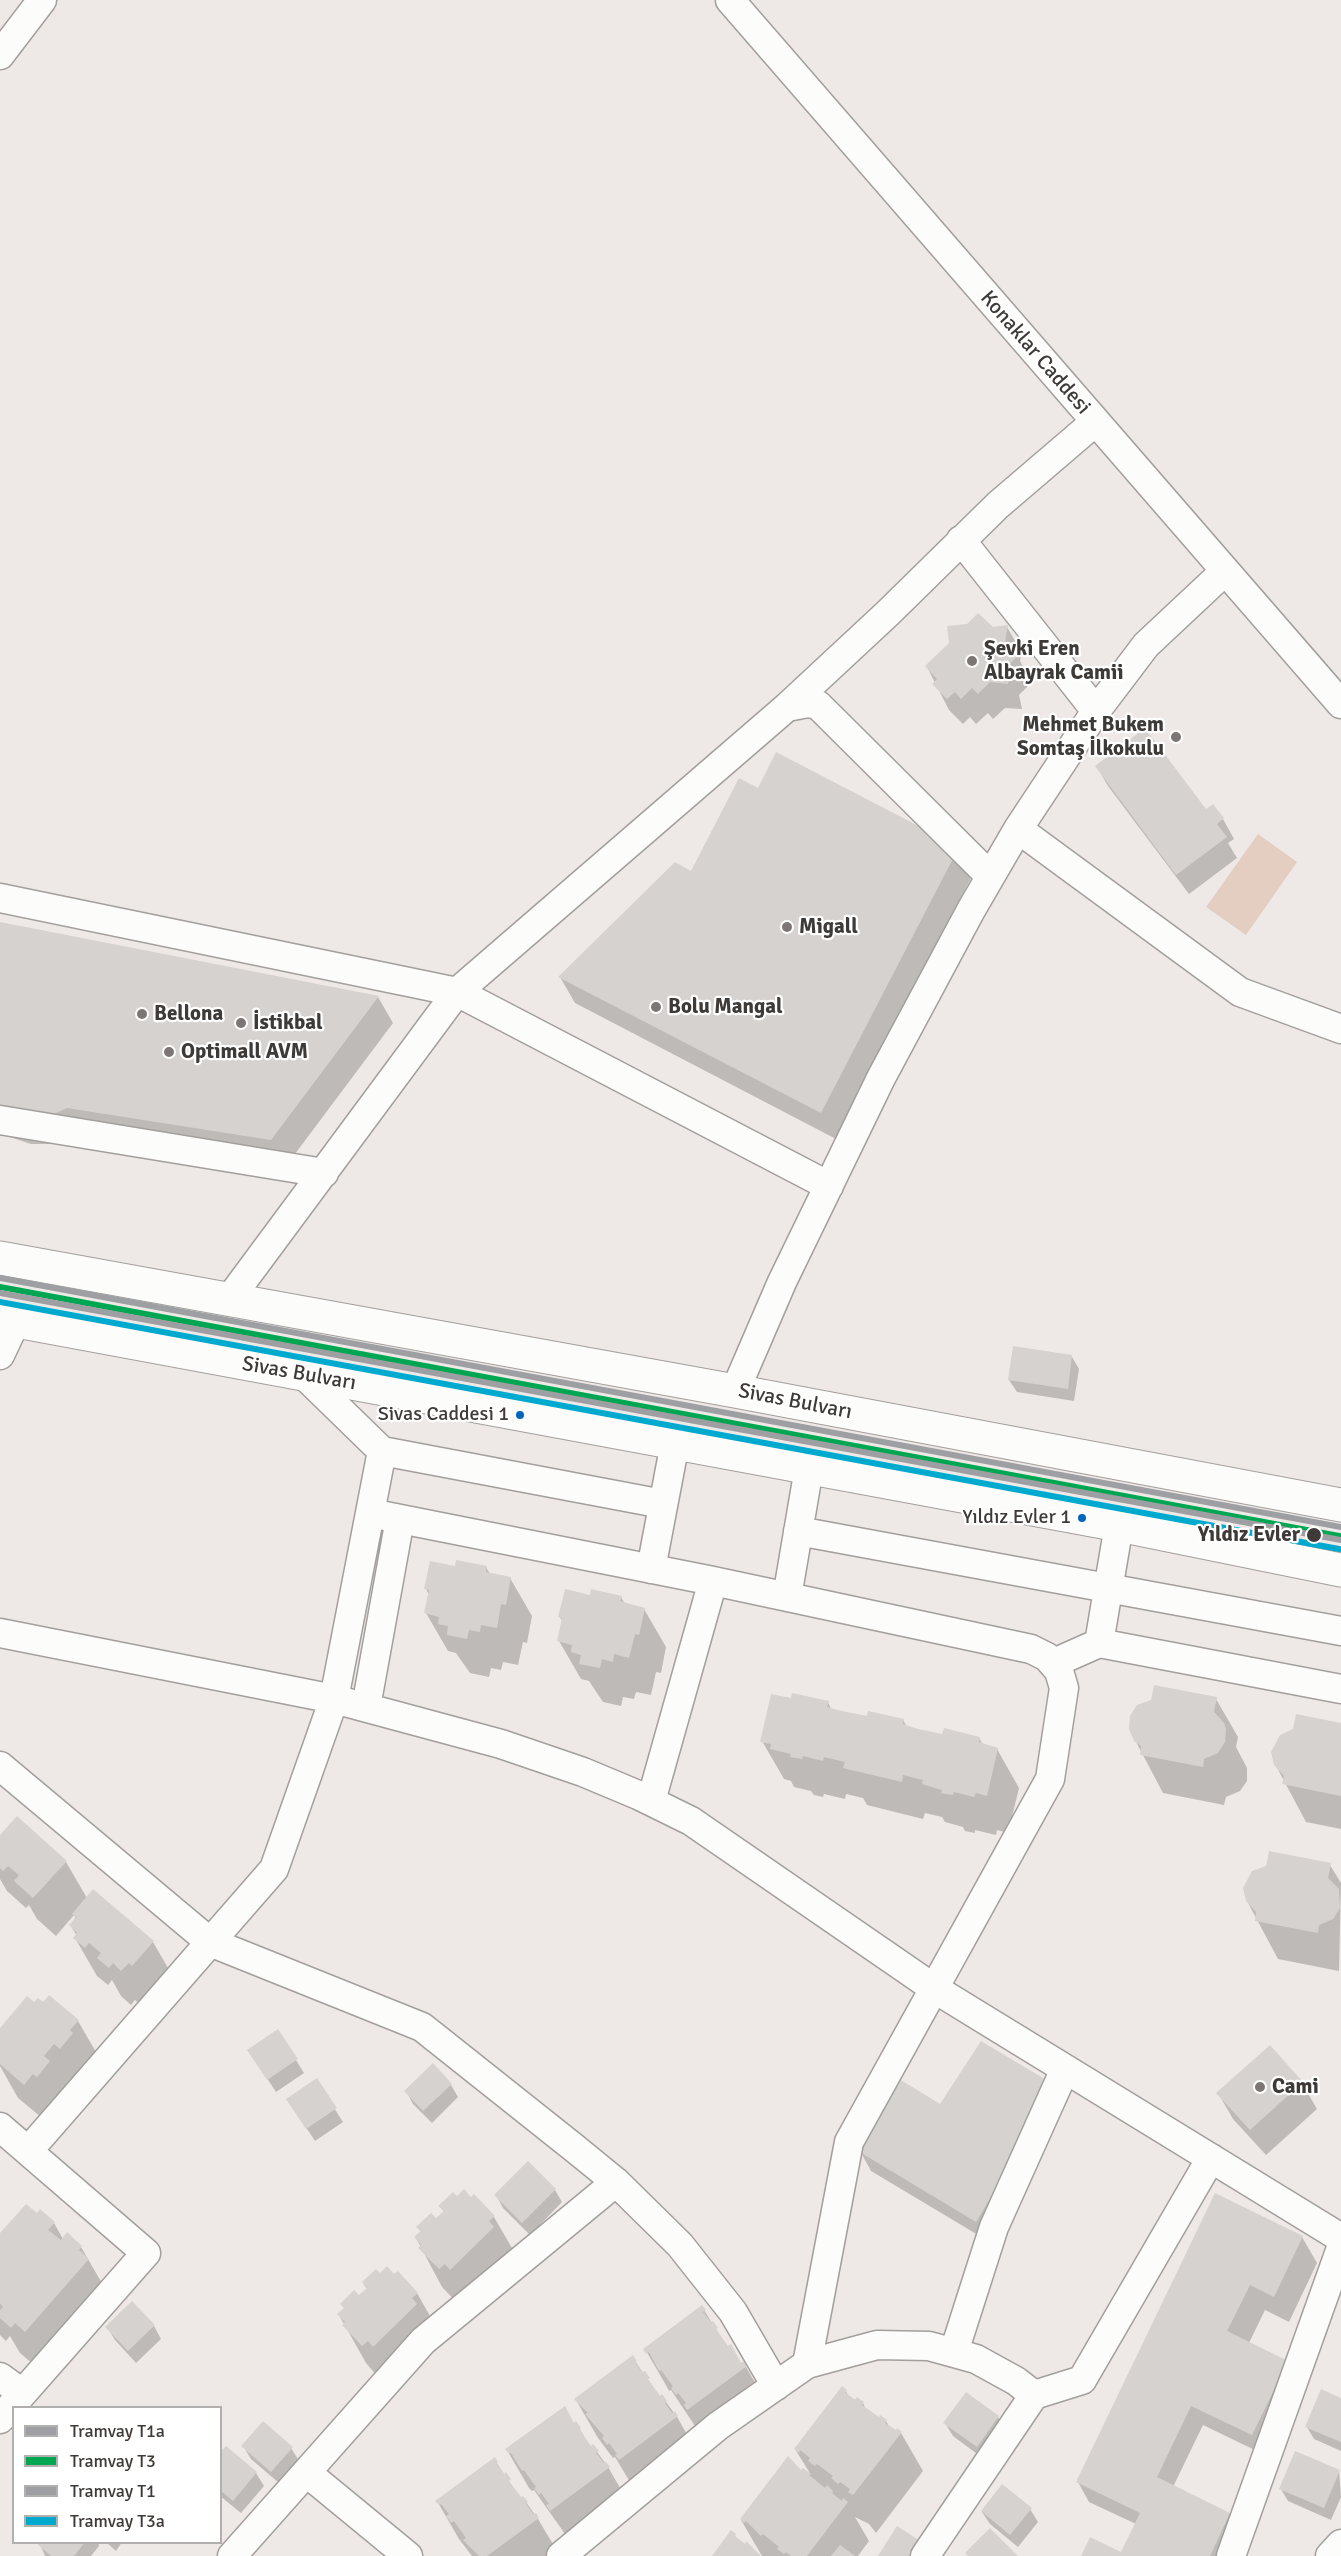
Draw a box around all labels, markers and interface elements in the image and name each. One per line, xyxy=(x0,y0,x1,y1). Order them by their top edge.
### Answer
street label: Konaklar Caddesi xyxy=(975,286,1095,420)
place label: Şevki Eren Albayrak Camii xyxy=(984,636,1124,686)
marker: Şevki Eren Albayrak Camii xyxy=(965,654,979,668)
place label: Mehmet Bukem Somtaş İlkokulu xyxy=(1017,712,1164,762)
marker: Mehmet Bukem Somtaş İlkokulu xyxy=(1169,730,1183,744)
place label: Migall xyxy=(799,914,858,940)
marker: Migall xyxy=(780,920,794,934)
place label: Bolu Mangal xyxy=(668,994,783,1020)
marker: Bolu Mangal xyxy=(649,1000,663,1014)
place label: Bellona xyxy=(154,1001,223,1027)
marker: Bellona xyxy=(135,1007,149,1021)
place label: İstikbal xyxy=(253,1010,323,1036)
marker: İstikbal xyxy=(234,1016,248,1030)
place label: Optimall AVM xyxy=(181,1039,308,1065)
marker: Optimall AVM xyxy=(162,1045,176,1059)
street label: Sivas Bulvarı xyxy=(240,1352,358,1396)
street label: Sivas Bulvarı xyxy=(736,1379,854,1425)
place label: Sivas Caddesi 1 xyxy=(378,1403,509,1427)
marker: Sivas Caddesi 1 xyxy=(514,1409,526,1421)
place label: Yıldız Evler 1 xyxy=(963,1506,1071,1530)
marker: Yıldız Evler 1 xyxy=(1076,1512,1088,1524)
place label: Yıldız Evler xyxy=(1198,1522,1300,1548)
marker: Yıldız Evler xyxy=(1305,1526,1323,1544)
place label: Cami xyxy=(1272,2074,1319,2100)
marker: Cami xyxy=(1253,2080,1267,2094)
legend xyxy=(12,2406,222,2544)
text: Tramvay T1a xyxy=(70,2420,165,2442)
text: Tramvay T3 xyxy=(70,2450,156,2472)
text: Tramvay T1 xyxy=(70,2480,156,2502)
text: Tramvay T3a xyxy=(70,2510,165,2532)

